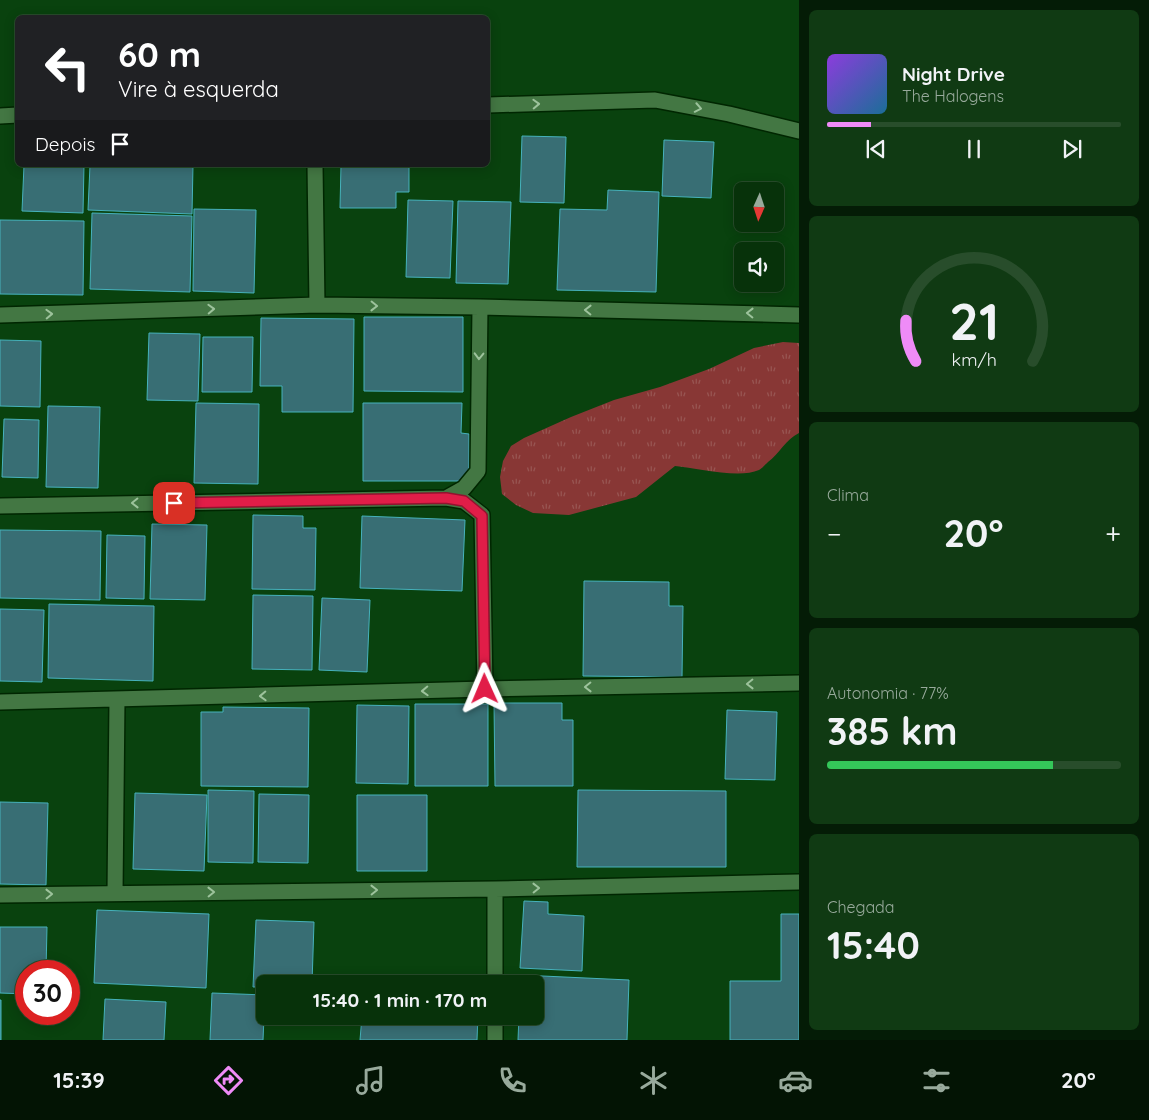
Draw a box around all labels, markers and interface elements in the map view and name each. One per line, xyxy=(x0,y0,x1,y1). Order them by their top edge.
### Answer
text: 60 m xyxy=(118,32,201,76)
icon: left xyxy=(35,35,100,100)
text: Night Drive xyxy=(902,62,1005,86)
text: Vire à esquerda xyxy=(118,75,279,103)
text: The Halogens xyxy=(902,86,1004,106)
one-way arrow xyxy=(532,98,540,109)
one-way arrow xyxy=(694,102,702,112)
icon: arrive xyxy=(106,130,134,158)
text: Depois xyxy=(35,132,96,156)
icon: previous xyxy=(862,135,890,163)
icon: pause xyxy=(960,135,988,163)
icon: next xyxy=(1058,135,1086,163)
north arrow xyxy=(734,182,784,232)
map controls xyxy=(734,182,784,292)
button: sound xyxy=(734,242,784,292)
text: 21 xyxy=(949,288,999,353)
one-way arrow xyxy=(370,301,378,311)
one-way arrow xyxy=(207,303,215,314)
one-way arrow xyxy=(584,304,592,315)
one-way arrow xyxy=(45,308,53,319)
one-way arrow xyxy=(746,308,754,319)
text: km/h xyxy=(951,348,997,370)
one-way arrow xyxy=(474,352,485,360)
pin xyxy=(153,482,195,524)
text: Clima xyxy=(827,485,869,505)
icon: arrive xyxy=(160,489,188,517)
one-way arrow xyxy=(131,498,139,509)
text: 20° xyxy=(943,509,1003,557)
text: − xyxy=(827,516,842,551)
text: + xyxy=(1105,516,1121,551)
position arrow xyxy=(458,662,510,714)
one-way arrow xyxy=(746,678,754,689)
one-way arrow xyxy=(584,682,592,692)
text: Autonomia · 77% xyxy=(827,683,949,703)
one-way arrow xyxy=(421,686,429,696)
one-way arrow xyxy=(259,690,267,701)
text: 385 km xyxy=(827,707,957,755)
one-way arrow xyxy=(532,883,540,893)
one-way arrow xyxy=(370,885,378,895)
one-way arrow xyxy=(208,887,215,897)
one-way arrow xyxy=(45,889,53,899)
text: Chegada xyxy=(827,897,895,917)
text: 15:40 xyxy=(827,921,920,969)
speed limit sign: 30 xyxy=(15,960,80,1025)
text: 15:40 · 1 min · 170 m xyxy=(313,988,487,1012)
icon: directions xyxy=(211,1063,246,1098)
icon: music xyxy=(353,1063,388,1098)
icon: phone xyxy=(495,1063,530,1098)
icon: climate xyxy=(636,1063,671,1098)
icon: car xyxy=(778,1063,813,1098)
icon: filters xyxy=(919,1063,954,1098)
text: 15:39 xyxy=(53,1066,105,1094)
text: 20° xyxy=(1061,1066,1096,1094)

